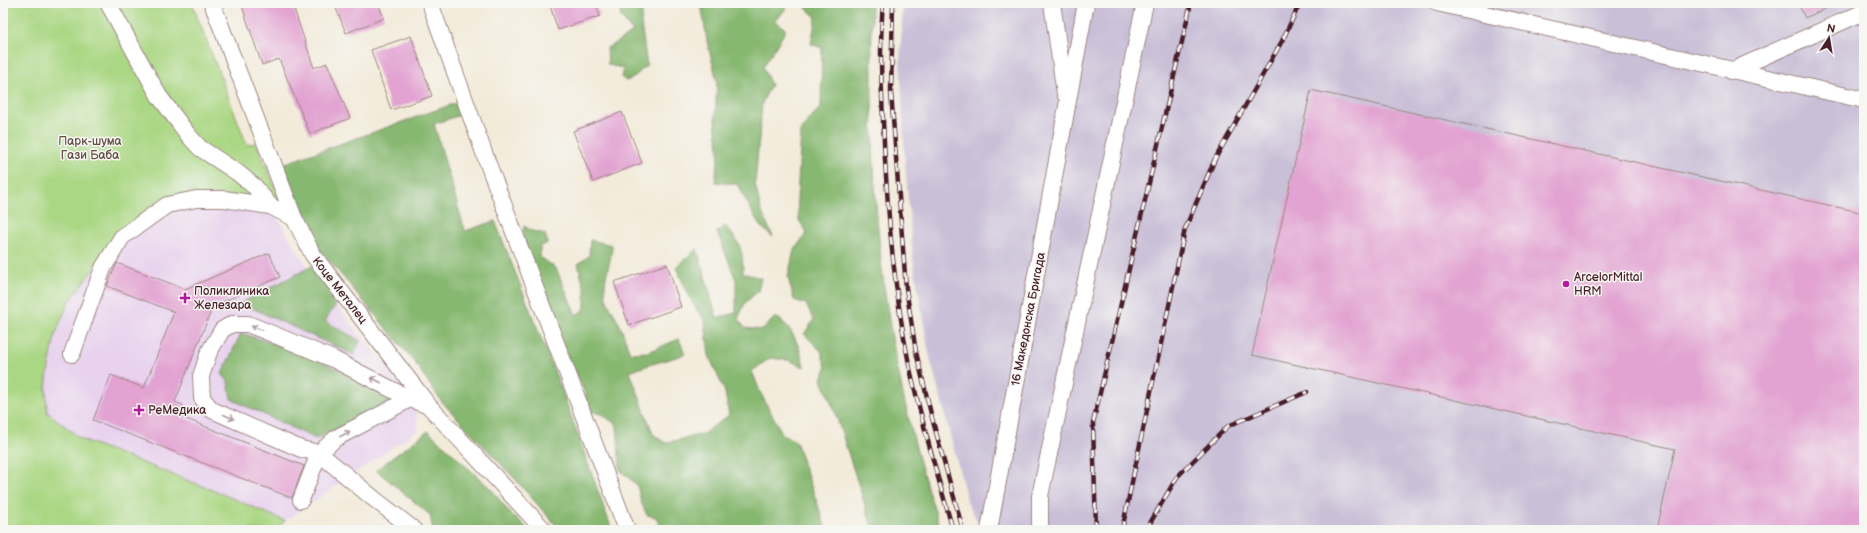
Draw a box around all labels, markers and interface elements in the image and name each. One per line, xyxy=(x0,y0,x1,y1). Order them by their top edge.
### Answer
north arrow xyxy=(1809,18,1849,58)
text: N xyxy=(1826,21,1836,36)
park label: Парк-шума Гази Баба xyxy=(58,134,122,163)
street label: 16 Македонска Бригада xyxy=(1008,251,1049,387)
street label: Коце Металец xyxy=(309,254,370,327)
place label: ArcelorMittal HRM xyxy=(1574,270,1642,299)
marker: ArcelorMittal HRM xyxy=(1561,279,1571,289)
place label: Поликлиника Железара xyxy=(194,284,269,313)
marker: Поликлиника Железара xyxy=(179,292,191,304)
one-way arrow xyxy=(251,323,263,331)
one-way arrow xyxy=(370,376,382,383)
place label: РеМедика xyxy=(148,403,206,418)
marker: РеМедика xyxy=(133,404,145,416)
one-way arrow xyxy=(222,414,234,422)
one-way arrow xyxy=(339,430,351,437)

